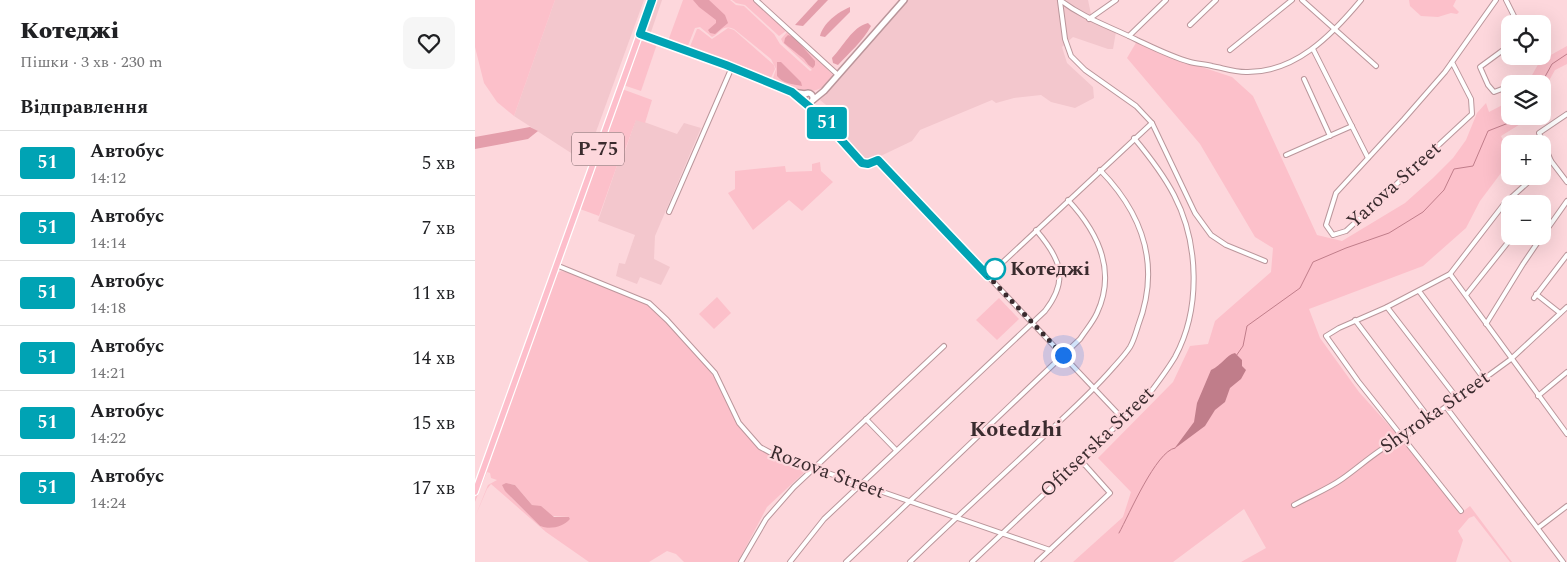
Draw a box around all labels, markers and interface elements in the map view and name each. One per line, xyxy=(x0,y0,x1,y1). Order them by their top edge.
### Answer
text: Котеджі xyxy=(20,13,119,49)
map controls xyxy=(1501,15,1551,245)
button: locate xyxy=(1501,15,1551,65)
button: heart xyxy=(403,17,455,69)
text: Пішки · 3 хв · 230 m xyxy=(20,50,163,74)
button: layers xyxy=(1501,75,1551,125)
text: Відправлення xyxy=(20,93,148,122)
line badge: 51 xyxy=(805,107,849,139)
text: 51 xyxy=(817,109,837,136)
road number: Р-75 xyxy=(572,132,624,166)
street label: Yarova Street xyxy=(1340,134,1448,236)
button: + xyxy=(1501,135,1551,185)
text: Автобус xyxy=(90,137,164,166)
text: 51 xyxy=(37,149,58,176)
text: 5 хв xyxy=(422,149,455,178)
text: 14:12 xyxy=(90,166,126,190)
button: − xyxy=(1501,195,1551,245)
text: Автобус xyxy=(90,202,164,231)
text: 51 xyxy=(37,214,58,241)
text: 7 хв xyxy=(422,214,455,243)
text: 14:14 xyxy=(90,231,126,255)
place label: Котеджі xyxy=(1010,254,1090,284)
marker: Котеджі xyxy=(984,258,1006,280)
text: Автобус xyxy=(90,267,164,296)
text: 51 xyxy=(37,279,58,306)
text: 11 хв xyxy=(412,279,455,308)
text: 14:18 xyxy=(90,296,126,320)
text: Автобус xyxy=(90,332,164,361)
your location xyxy=(1051,343,1076,368)
text: 51 xyxy=(37,344,58,371)
text: 14 хв xyxy=(412,344,455,373)
text: 14:21 xyxy=(90,361,126,385)
street label: Shyroka Street xyxy=(1374,363,1496,461)
street label: Ofitserska Street xyxy=(1033,379,1161,505)
text: Автобус xyxy=(90,397,164,426)
text: 51 xyxy=(37,409,58,436)
text: 15 хв xyxy=(412,409,455,438)
district label: Kotedzhi xyxy=(970,413,1062,446)
text: 14:22 xyxy=(90,426,126,450)
street label: Rozova Street xyxy=(765,437,889,507)
text: Автобус xyxy=(90,462,164,491)
text: 51 xyxy=(37,474,58,501)
text: 17 хв xyxy=(412,474,455,503)
text: 14:24 xyxy=(90,491,126,515)

